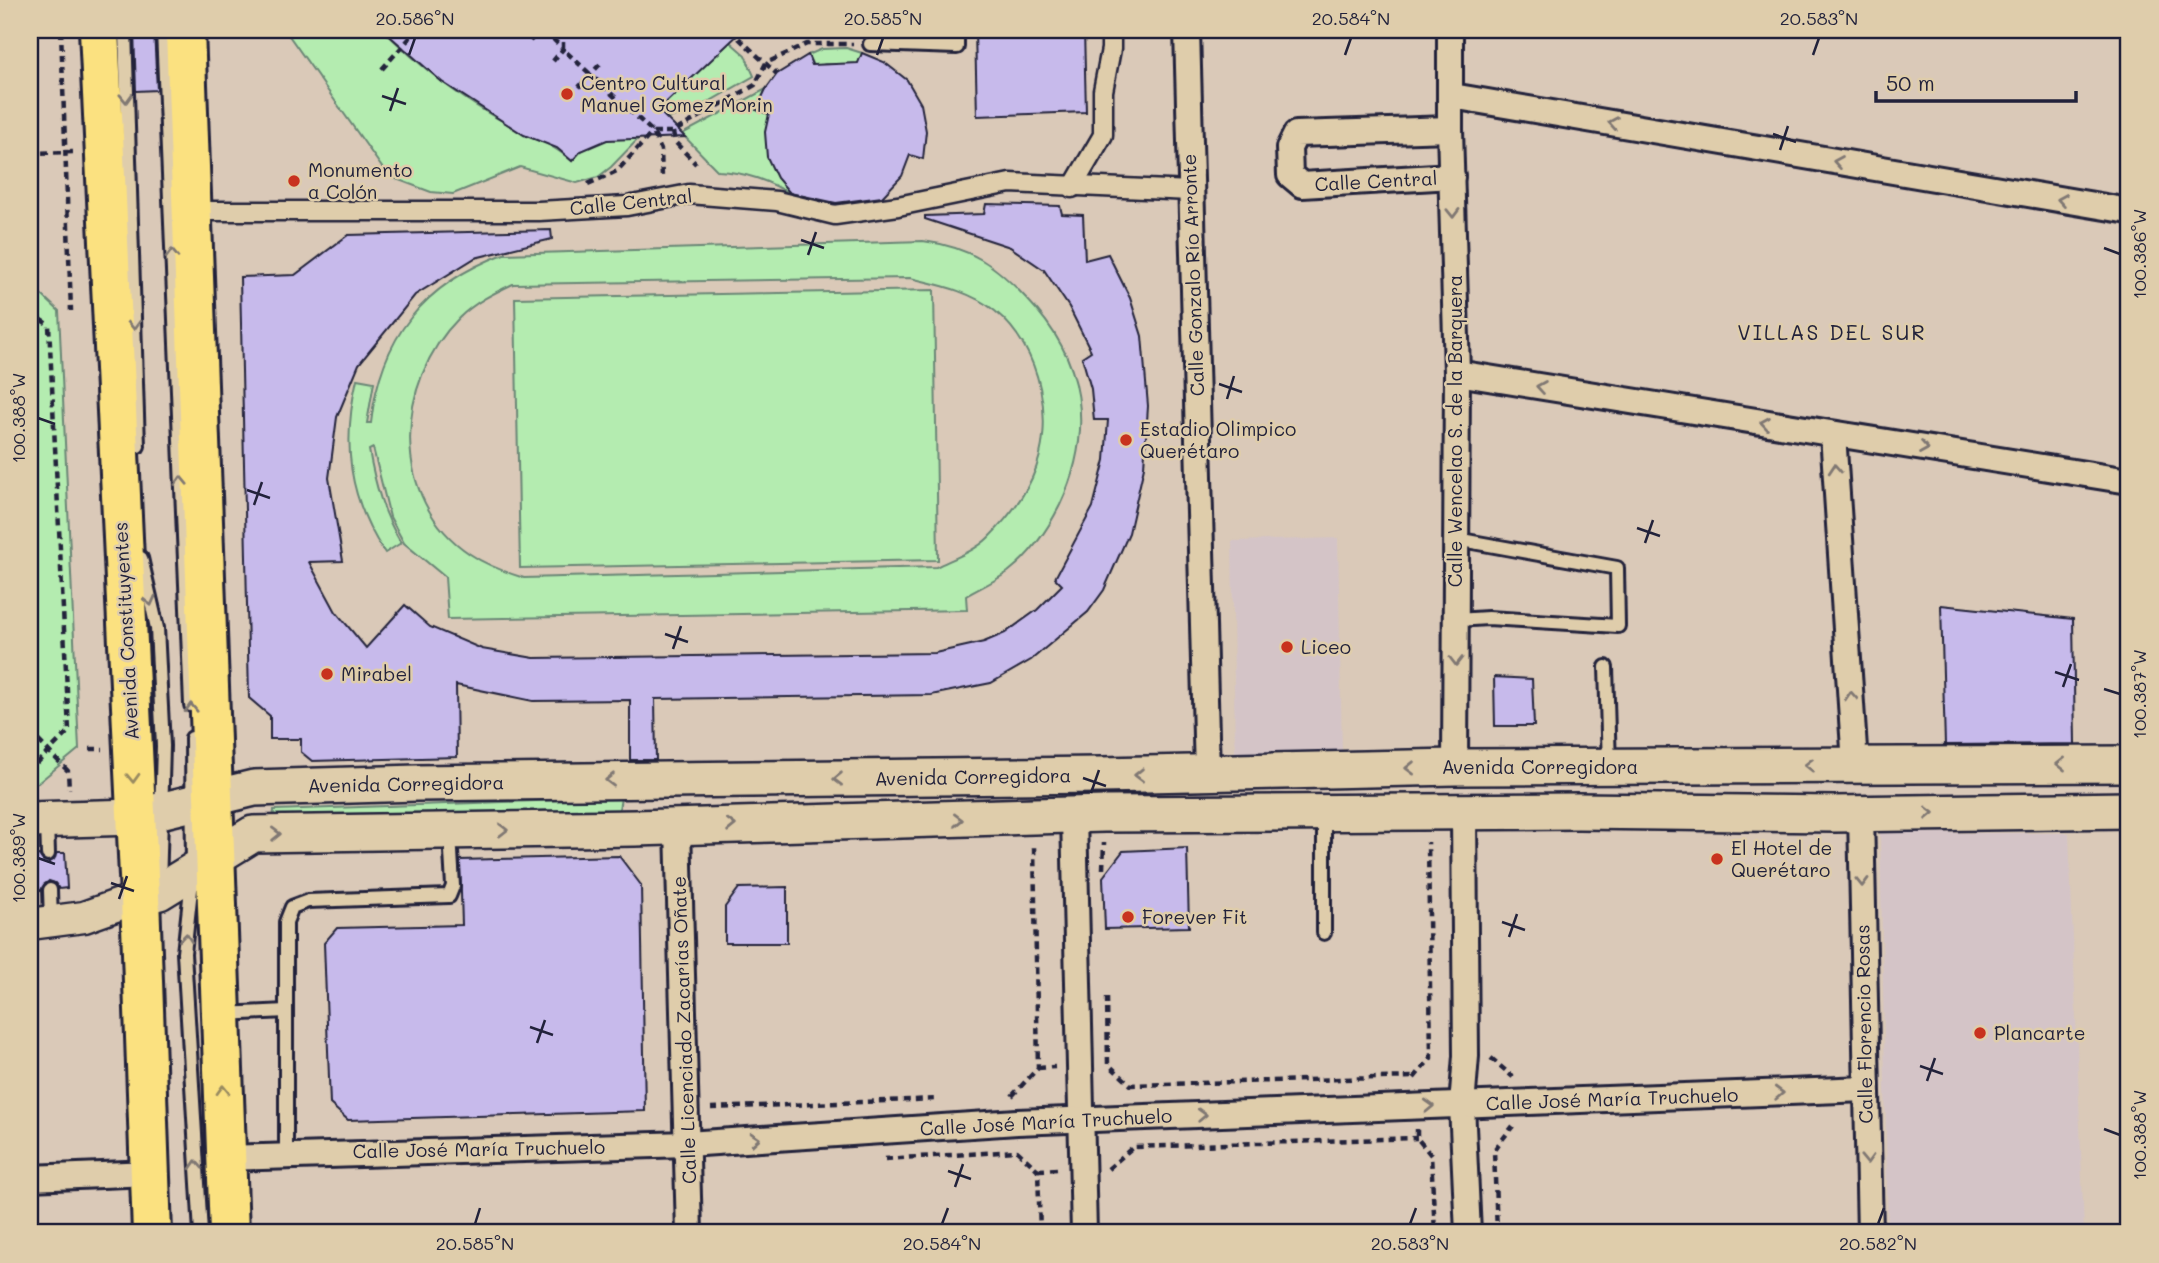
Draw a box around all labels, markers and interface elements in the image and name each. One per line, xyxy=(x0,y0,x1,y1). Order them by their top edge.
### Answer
text: 20.586°N xyxy=(376,6,454,30)
text: 20.585°N xyxy=(844,6,922,30)
text: 20.584°N xyxy=(1312,6,1390,30)
text: 20.583°N xyxy=(1780,6,1858,30)
scale bar xyxy=(1876,60,2075,104)
text: 50 m xyxy=(1886,69,1935,96)
place label: Centro Cultural Manuel Gomez Morin xyxy=(581,70,773,117)
marker: Centro Cultural Manuel Gomez Morin xyxy=(559,86,575,102)
one-way arrow xyxy=(119,93,134,104)
one-way arrow xyxy=(1608,116,1619,131)
street label: Calle Gonzalo Río Arronte xyxy=(1176,153,1209,397)
one-way arrow xyxy=(1832,155,1844,170)
place label: Monumento a Colón xyxy=(308,157,412,204)
street label: Calle Central xyxy=(1314,165,1438,196)
marker: Monumento a Colón xyxy=(286,173,302,189)
street label: Calle Central xyxy=(568,183,693,220)
one-way arrow xyxy=(2056,193,2068,208)
one-way arrow xyxy=(1445,208,1461,219)
text: 100.386°W xyxy=(2127,209,2151,299)
one-way arrow xyxy=(165,248,180,259)
street label: Calle Wencelao S. de la Barquera xyxy=(1442,275,1467,587)
district label: VILLAS DEL SUR xyxy=(1737,318,1927,345)
one-way arrow xyxy=(126,320,141,331)
text: 100.388°W xyxy=(6,373,30,463)
one-way arrow xyxy=(1535,380,1547,395)
place label: Estadio Olimpico Querétaro xyxy=(1140,416,1296,463)
one-way arrow xyxy=(1759,416,1771,431)
marker: Estadio Olimpico Querétaro xyxy=(1118,432,1134,448)
one-way arrow xyxy=(1918,440,1930,455)
one-way arrow xyxy=(1828,463,1843,474)
one-way arrow xyxy=(174,475,189,486)
street label: Avenida Constituyentes xyxy=(107,521,144,741)
one-way arrow xyxy=(142,595,156,607)
place label: Liceo xyxy=(1301,634,1351,659)
marker: Liceo xyxy=(1279,639,1295,655)
text: 100.387°W xyxy=(2127,649,2151,739)
one-way arrow xyxy=(1448,656,1464,667)
place label: Mirabel xyxy=(341,661,412,686)
marker: Mirabel xyxy=(319,666,335,682)
one-way arrow xyxy=(1844,690,1859,701)
one-way arrow xyxy=(183,702,198,713)
street label: Avenida Corregidora xyxy=(1442,754,1638,779)
one-way arrow xyxy=(2055,756,2066,772)
one-way arrow xyxy=(1803,757,1814,773)
one-way arrow xyxy=(1404,760,1415,776)
street label: Avenida Corregidora xyxy=(875,762,1071,791)
one-way arrow xyxy=(1133,767,1144,782)
street label: Avenida Corregidora xyxy=(308,769,504,798)
one-way arrow xyxy=(832,771,843,786)
one-way arrow xyxy=(604,772,615,788)
one-way arrow xyxy=(126,773,141,784)
one-way arrow xyxy=(1924,805,1935,821)
one-way arrow xyxy=(953,812,964,827)
text: 100.389°W xyxy=(6,813,30,903)
one-way arrow xyxy=(726,817,737,833)
one-way arrow xyxy=(499,822,509,838)
one-way arrow xyxy=(271,826,282,841)
place label: El Hotel de Querétaro xyxy=(1731,835,1832,882)
marker: El Hotel de Querétaro xyxy=(1709,851,1725,867)
street label: Calle Licenciado Zacarías Oñate xyxy=(666,876,701,1184)
one-way arrow xyxy=(1854,878,1870,888)
place label: Forever Fit xyxy=(1142,904,1247,929)
marker: Forever Fit xyxy=(1120,909,1136,925)
street label: Calle Florencio Rosas xyxy=(1849,924,1878,1124)
one-way arrow xyxy=(178,932,193,944)
place label: Plancarte xyxy=(1994,1020,2085,1045)
marker: Plancarte xyxy=(1972,1025,1988,1041)
street label: Calle José María Truchuelo xyxy=(1485,1082,1739,1115)
one-way arrow xyxy=(216,1084,231,1095)
one-way arrow xyxy=(1774,1085,1785,1100)
text: 100.388°W xyxy=(2127,1090,2151,1180)
one-way arrow xyxy=(1424,1099,1435,1114)
street label: Calle José María Truchuelo xyxy=(919,1102,1173,1141)
one-way arrow xyxy=(1197,1107,1208,1122)
one-way arrow xyxy=(750,1132,761,1147)
street label: Calle José María Truchuelo xyxy=(353,1134,605,1163)
one-way arrow xyxy=(1860,1154,1875,1165)
one-way arrow xyxy=(189,1159,204,1170)
text: 20.585°N xyxy=(436,1231,514,1255)
text: 20.584°N xyxy=(903,1231,981,1255)
text: 20.583°N xyxy=(1371,1231,1449,1255)
text: 20.582°N xyxy=(1839,1231,1917,1255)

